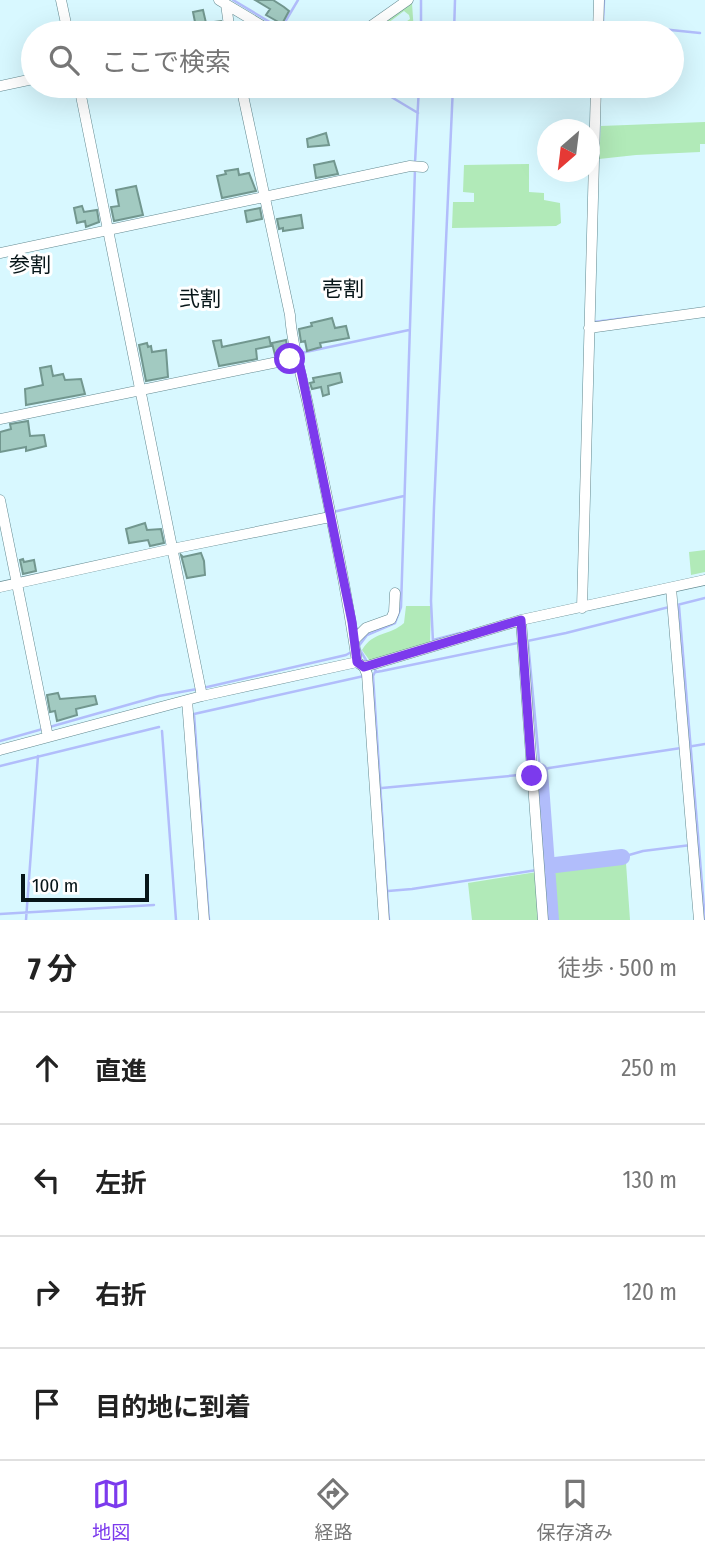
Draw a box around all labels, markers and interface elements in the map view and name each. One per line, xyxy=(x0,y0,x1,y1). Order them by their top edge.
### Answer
search box xyxy=(21,21,684,98)
icon: search xyxy=(45,41,83,79)
text: ここで検索 xyxy=(101,47,231,78)
north arrow xyxy=(537,119,600,182)
district label: 参割 xyxy=(9,252,51,278)
district label: 壱割 xyxy=(322,276,364,302)
district label: 弐割 xyxy=(179,286,221,312)
route start xyxy=(274,343,305,374)
route end xyxy=(516,760,547,791)
scale bar xyxy=(21,871,149,903)
text: 100 m xyxy=(32,874,78,897)
text: 7 分 xyxy=(28,951,77,987)
text: 徒歩 · 500 m xyxy=(558,954,677,982)
icon: ahead xyxy=(28,1049,66,1087)
text: 250 m xyxy=(621,1054,677,1082)
text: 直進 xyxy=(95,1056,147,1087)
icon: left xyxy=(28,1161,66,1199)
text: 130 m xyxy=(623,1166,677,1194)
text: 左折 xyxy=(95,1168,147,1199)
icon: right xyxy=(28,1273,66,1311)
text: 120 m xyxy=(623,1278,677,1306)
text: 右折 xyxy=(95,1280,147,1311)
icon: arrive xyxy=(28,1385,66,1423)
text: 目的地に到着 xyxy=(95,1392,251,1423)
tab: 地図 xyxy=(92,1475,130,1544)
tab: 経路 xyxy=(314,1475,353,1544)
tab: 保存済み xyxy=(537,1475,613,1544)

